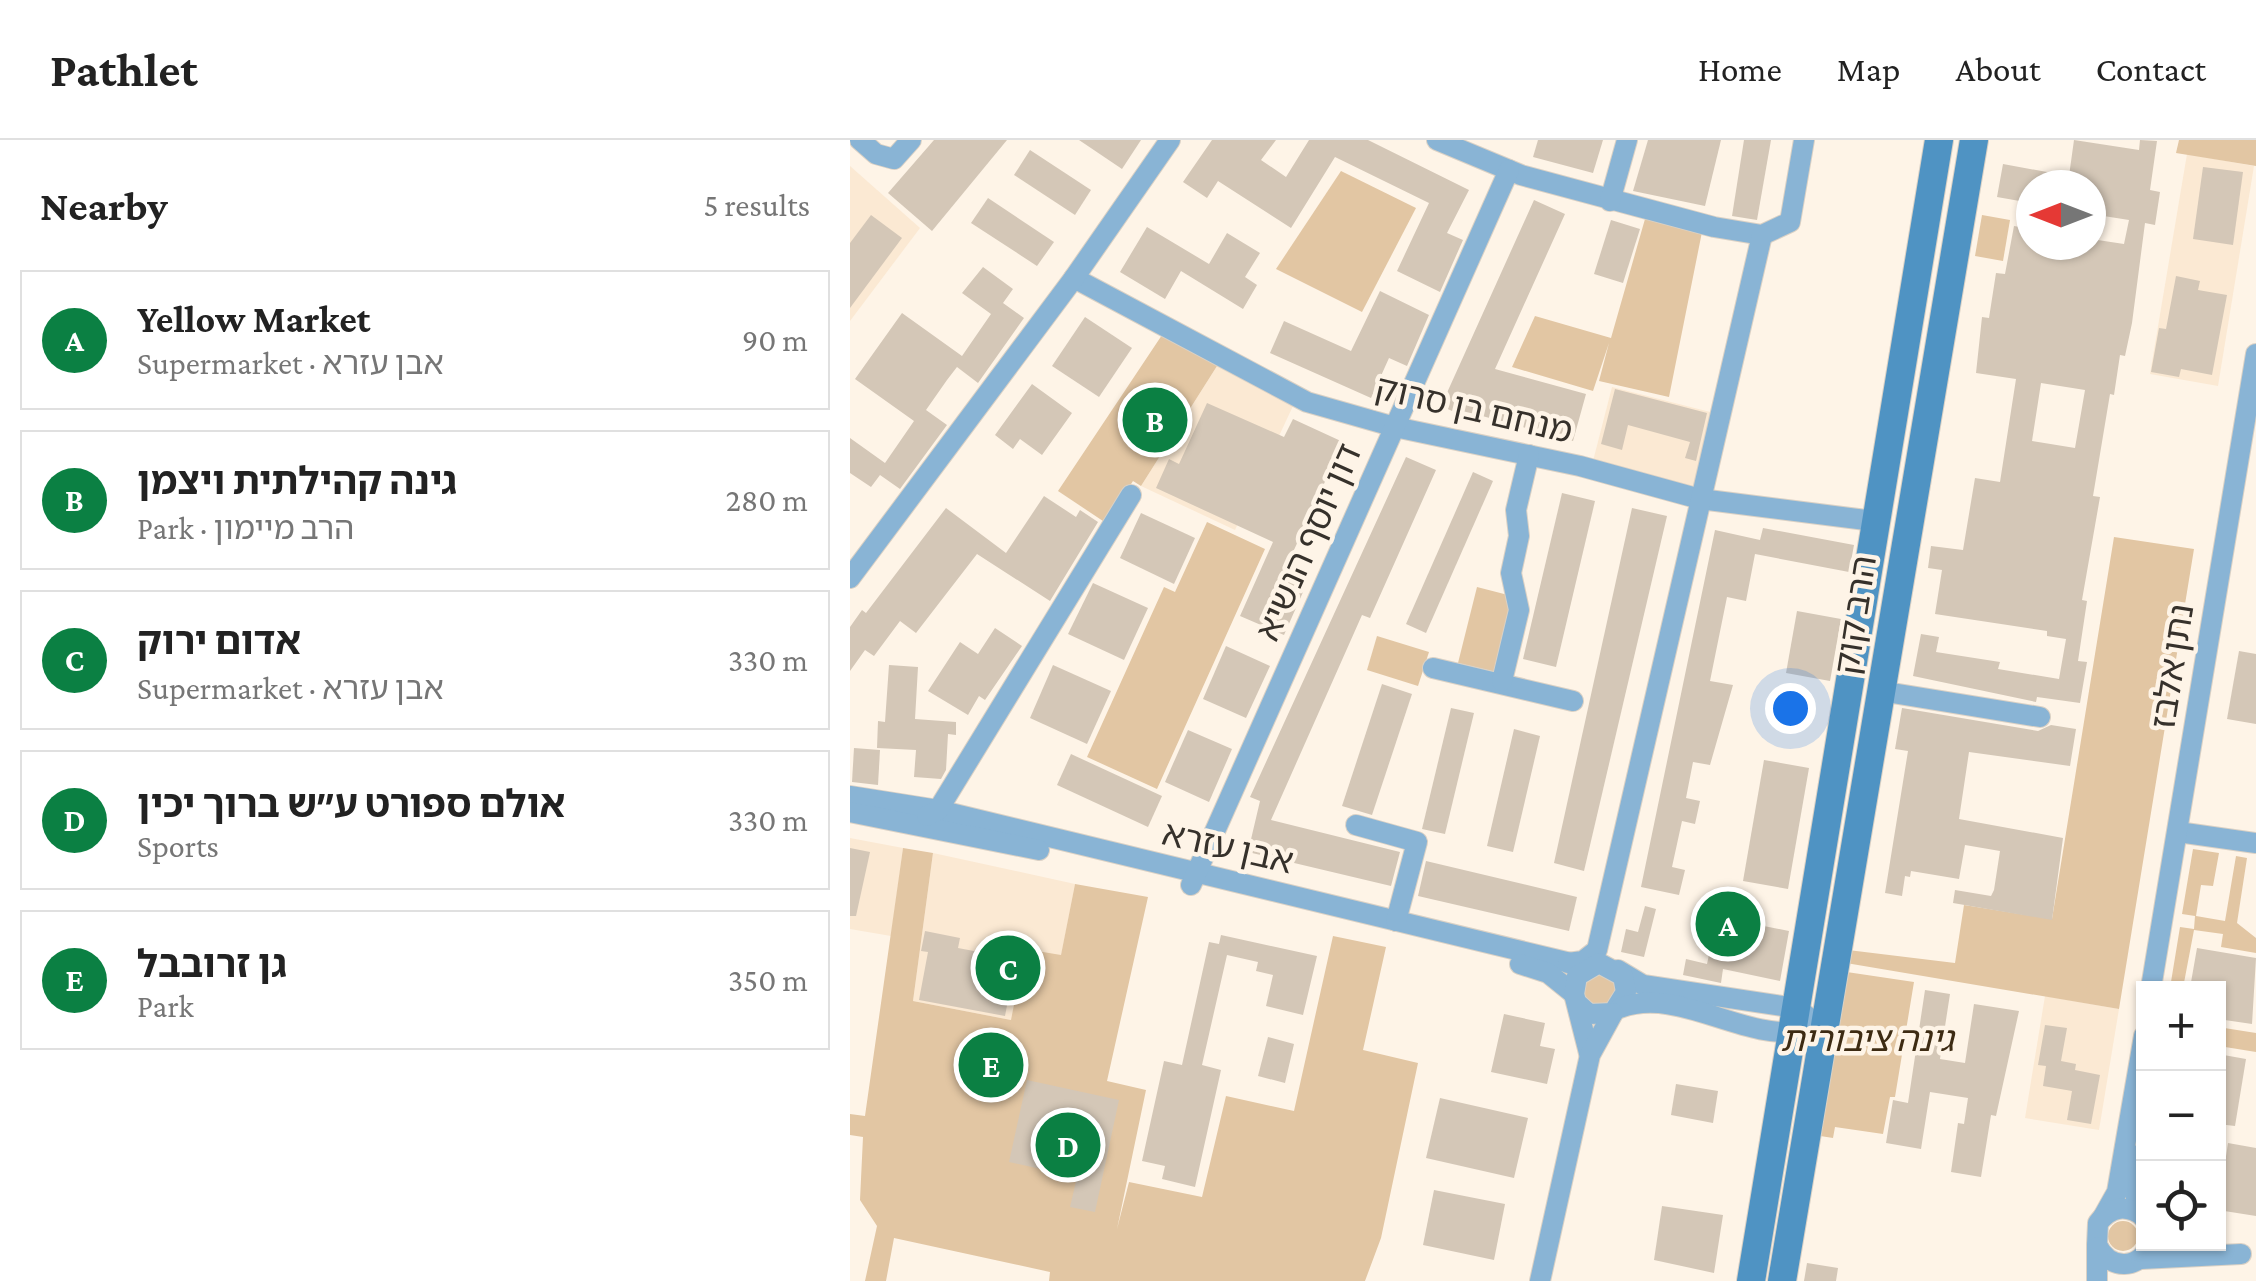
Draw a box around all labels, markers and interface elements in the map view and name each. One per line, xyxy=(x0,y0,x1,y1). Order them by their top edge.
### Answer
text: Pathlet xyxy=(50,43,198,96)
text: Home xyxy=(1698,50,1782,89)
text: Map xyxy=(1837,50,1900,89)
text: About xyxy=(1955,50,2041,89)
text: Contact xyxy=(2096,50,2206,89)
north arrow xyxy=(2016,170,2106,260)
text: Nearby xyxy=(40,182,168,229)
text: 5 results xyxy=(703,187,810,223)
text: Yellow Market xyxy=(137,298,371,340)
text: A xyxy=(65,322,84,358)
text: 90 m xyxy=(742,322,808,358)
text: Supermarket · אבן עזרא xyxy=(137,345,444,381)
street label: מנחם בן סרוק xyxy=(1372,368,1576,451)
pin: B xyxy=(1122,382,1188,458)
street label: דון יוסף הנשיא xyxy=(1248,438,1369,647)
text: גינה קהילתית ויצמן xyxy=(137,460,457,502)
text: B xyxy=(65,482,84,518)
text: 280 m xyxy=(726,482,808,518)
text: Park · הרב מיימון xyxy=(137,510,354,546)
street label: הרב קוק xyxy=(1827,553,1884,677)
street label: נתן אלבז xyxy=(2143,601,2202,731)
text: אדום ירוק xyxy=(137,620,301,662)
text: C xyxy=(65,642,84,678)
text: 330 m xyxy=(728,642,808,678)
text: Supermarket · אבן עזרא xyxy=(137,670,444,706)
your location xyxy=(1765,683,1816,734)
text: אולם ספורט ע״ש ברוך יכין xyxy=(137,783,565,825)
text: D xyxy=(63,802,86,838)
text: 330 m xyxy=(728,802,808,838)
street label: אבן עזרא xyxy=(1159,814,1297,881)
text: Sports xyxy=(137,828,219,864)
pin: A xyxy=(1696,886,1760,962)
pin: C xyxy=(976,930,1040,1006)
text: גן זרובבל xyxy=(137,943,287,985)
text: E xyxy=(65,962,84,998)
text: 350 m xyxy=(728,962,808,998)
map controls xyxy=(2136,981,2226,1251)
button: + xyxy=(2136,981,2226,1071)
text: Park xyxy=(137,988,194,1024)
park label: גינה ציבורית xyxy=(1781,1020,1956,1059)
pin: E xyxy=(958,1028,1024,1102)
button: − xyxy=(2136,1071,2226,1161)
pin: D xyxy=(1036,1108,1100,1182)
button: locate xyxy=(2136,1161,2226,1251)

